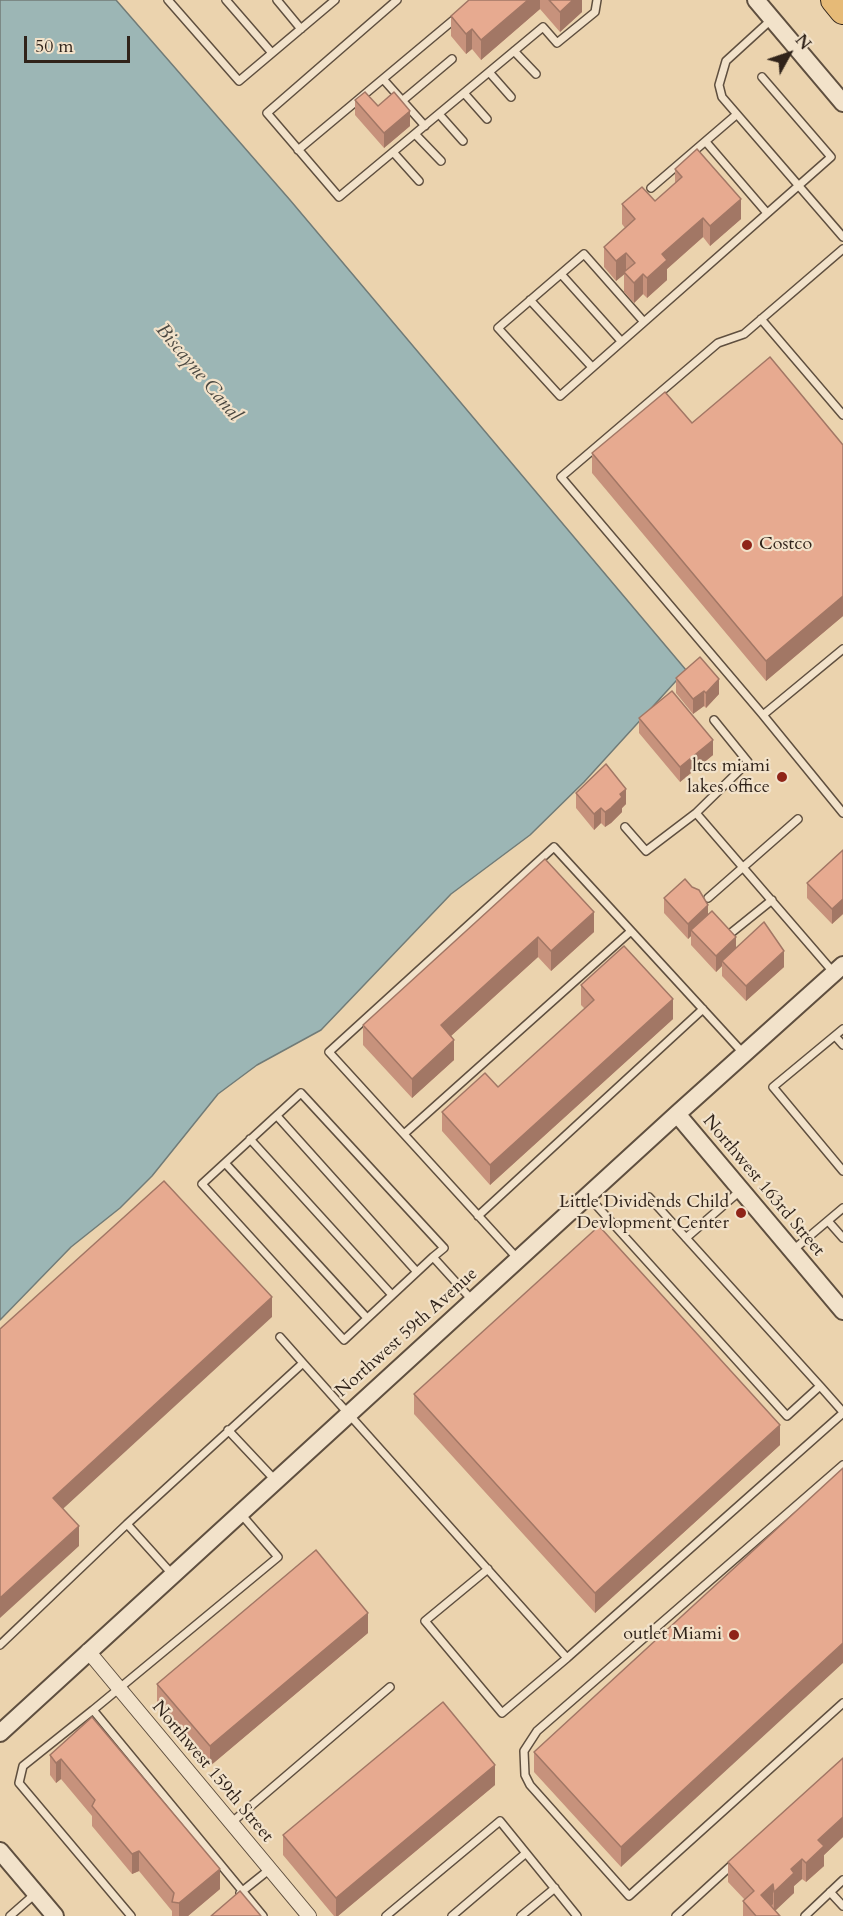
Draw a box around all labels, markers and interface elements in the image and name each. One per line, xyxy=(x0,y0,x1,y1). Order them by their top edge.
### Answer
scale bar xyxy=(27,24,134,62)
north arrow xyxy=(759,24,819,84)
text: N xyxy=(790,30,816,55)
text: 50 m xyxy=(35,34,74,59)
water label: Biscayne Canal xyxy=(150,319,246,427)
place label: Costco xyxy=(759,534,812,556)
marker: Costco xyxy=(740,538,754,552)
place label: ltcs miami lakes office xyxy=(687,756,770,798)
marker: ltcs miami lakes office xyxy=(775,770,789,784)
street label: Northwest 163rd Street xyxy=(697,1111,829,1261)
place label: Little Dividends Child Devlopment Center xyxy=(559,1192,729,1234)
marker: Little Dividends Child Devlopment Center xyxy=(734,1206,748,1220)
street label: Northwest 59th Avenue xyxy=(332,1264,482,1402)
place label: outlet Miami xyxy=(623,1624,722,1646)
marker: outlet Miami xyxy=(727,1628,741,1642)
street label: Northwest 159th Street xyxy=(147,1697,277,1847)

